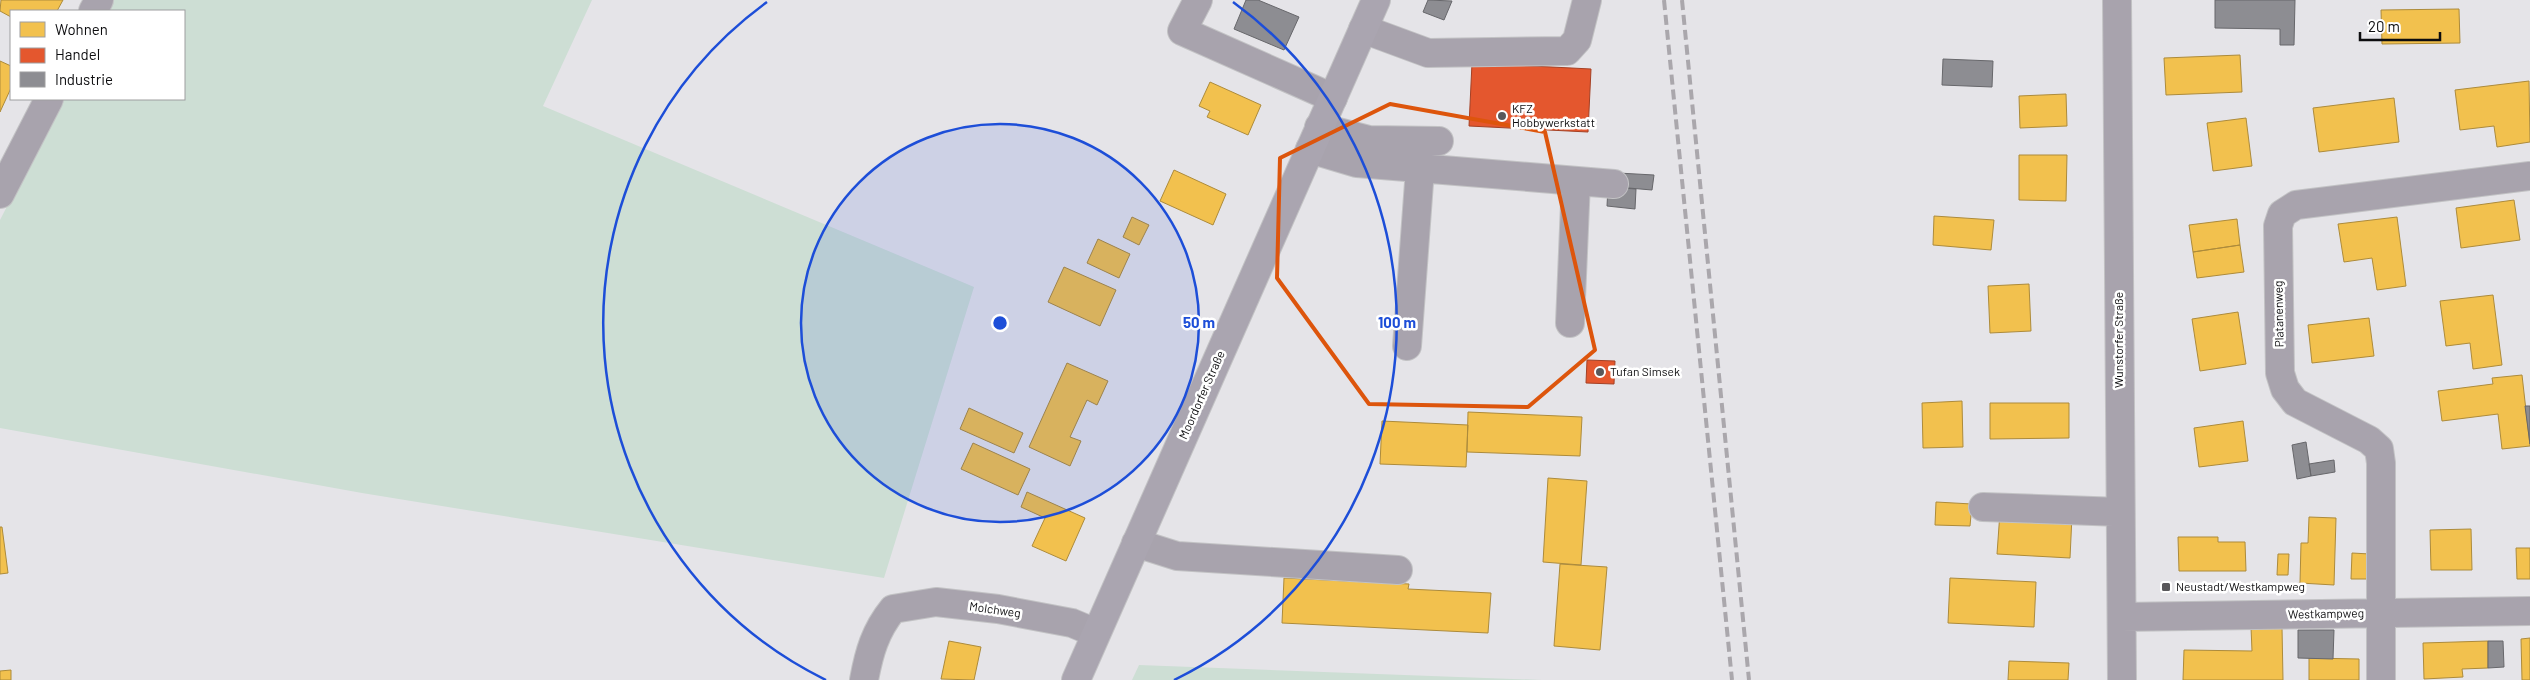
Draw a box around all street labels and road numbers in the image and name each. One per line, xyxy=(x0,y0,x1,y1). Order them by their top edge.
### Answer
street label: Platanenweg xyxy=(2270,280,2286,348)
street label: Wunstorfer Straße xyxy=(2111,292,2125,388)
street label: Moordorfer Straße xyxy=(1175,348,1227,441)
street label: Molchweg xyxy=(969,598,1022,620)
street label: Westkampweg xyxy=(2288,605,2364,621)

